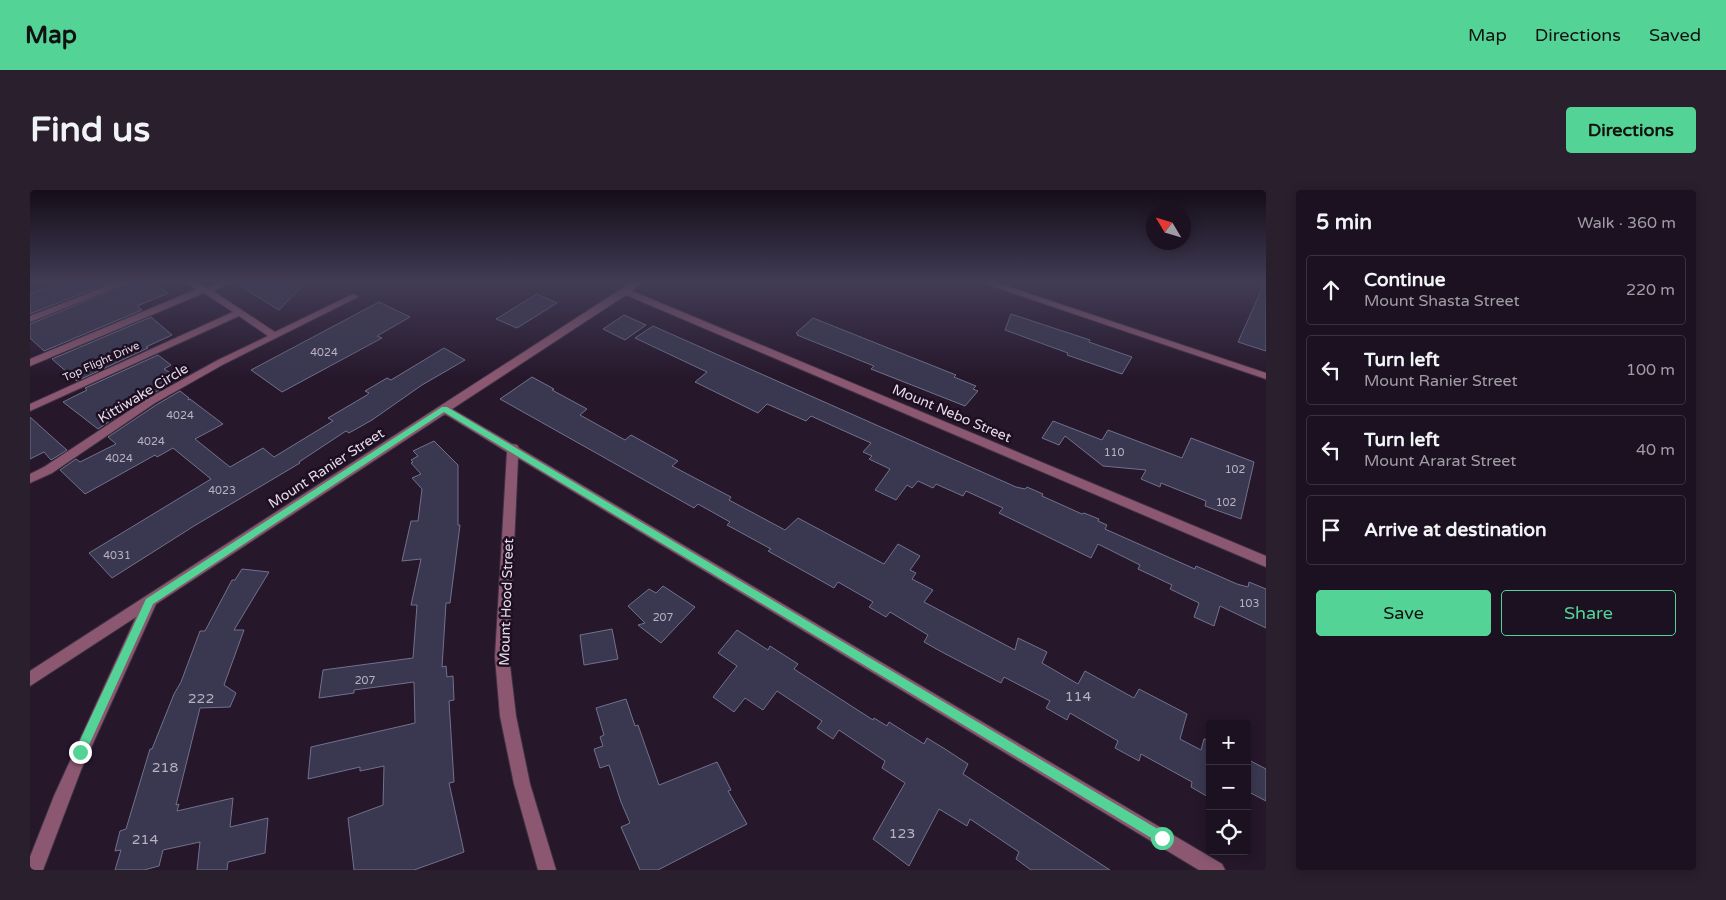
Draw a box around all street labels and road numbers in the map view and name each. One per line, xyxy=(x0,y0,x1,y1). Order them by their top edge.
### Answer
street label: Top Flight Drive xyxy=(61,339,141,384)
street label: Kittiwake Circle xyxy=(95,360,192,427)
street label: Mount Nebo Street xyxy=(890,381,1014,446)
street label: Mount Ranier Street xyxy=(265,424,388,512)
street label: Mount Hood Street xyxy=(496,537,517,666)

